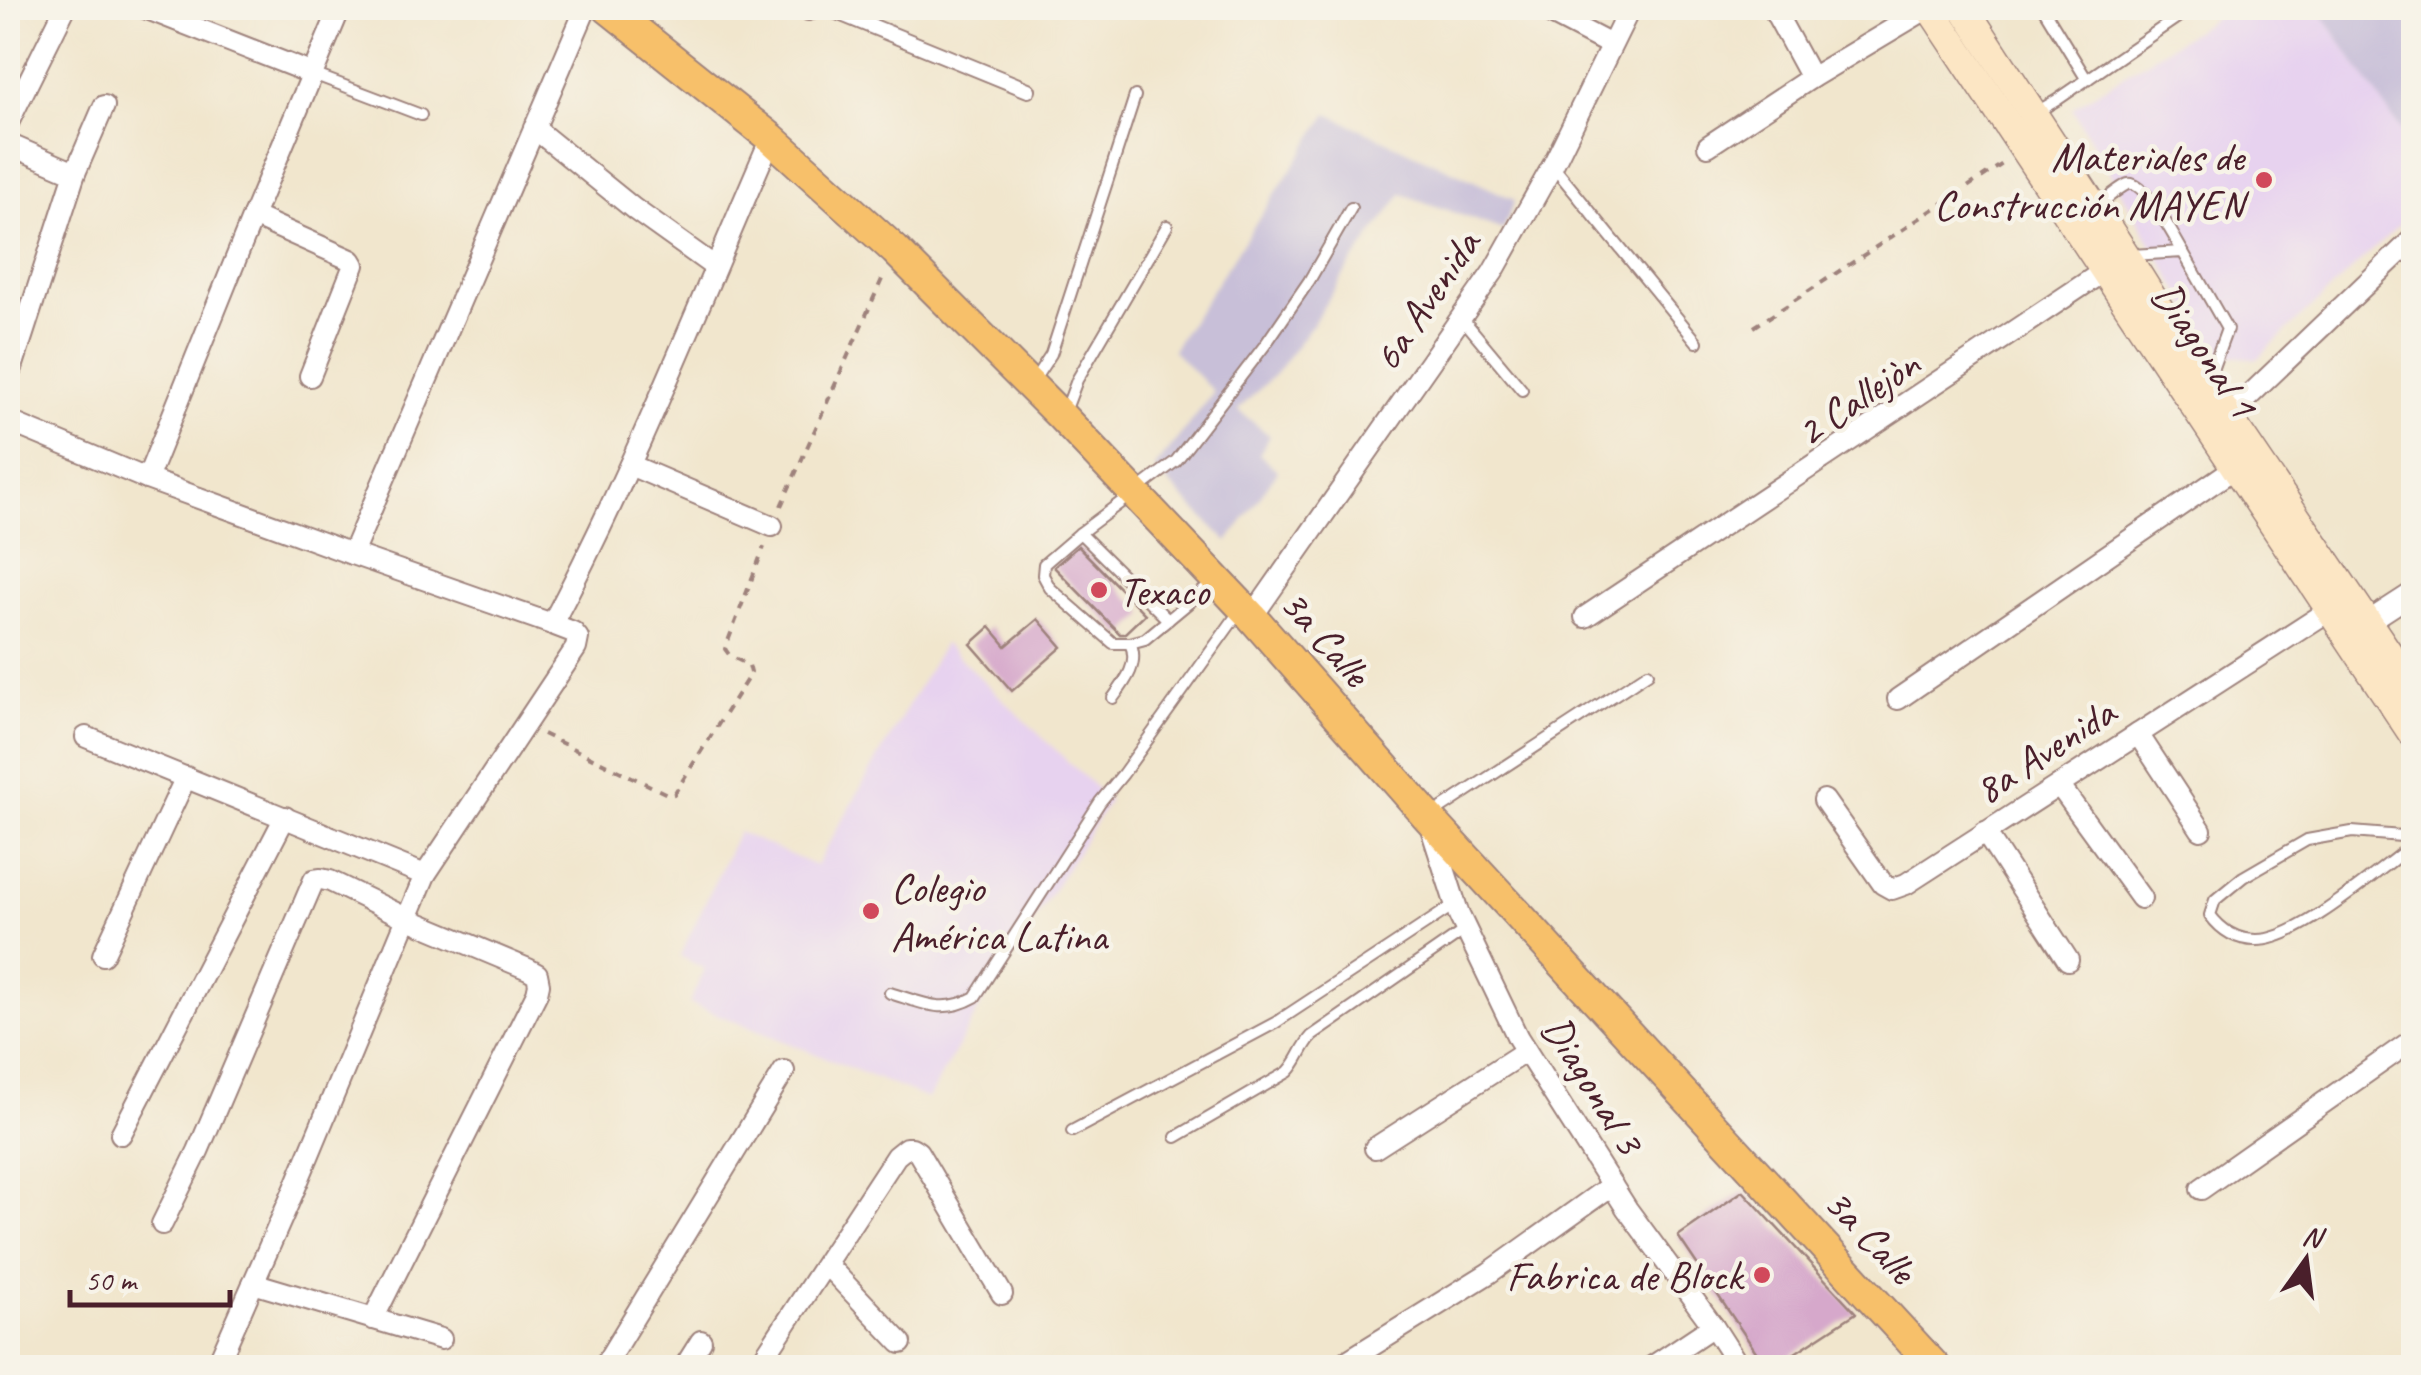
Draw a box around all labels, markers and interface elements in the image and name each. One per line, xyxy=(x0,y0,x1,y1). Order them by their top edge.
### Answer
place label: Materiales de Construcción MAYEN xyxy=(1934,131,2250,232)
marker: Materiales de Construcción MAYEN xyxy=(2253,169,2275,191)
street label: 6a Avenida xyxy=(1360,219,1494,381)
street label: Diagonal 1 xyxy=(2140,272,2271,430)
street label: 2 Callejòn xyxy=(1786,337,1931,459)
place label: Texaco xyxy=(1119,565,1211,618)
street label: 3a Calle xyxy=(1268,578,1383,699)
marker: Texaco xyxy=(1088,579,1110,601)
street label: 8a Avenida xyxy=(1964,685,2127,816)
place label: Colegio América Latina xyxy=(891,862,1110,963)
marker: Colegio América Latina xyxy=(860,900,882,922)
street label: Diagonal 3 xyxy=(1530,1006,1657,1166)
street label: 3a Calle xyxy=(1812,1177,1929,1297)
north arrow xyxy=(2256,1210,2356,1310)
text: N xyxy=(2299,1217,2329,1256)
scale bar xyxy=(70,1245,230,1307)
place label: Fabrica de Block xyxy=(1506,1250,1746,1303)
text: 50 m xyxy=(85,1261,138,1299)
marker: Fabrica de Block xyxy=(1751,1264,1773,1286)

